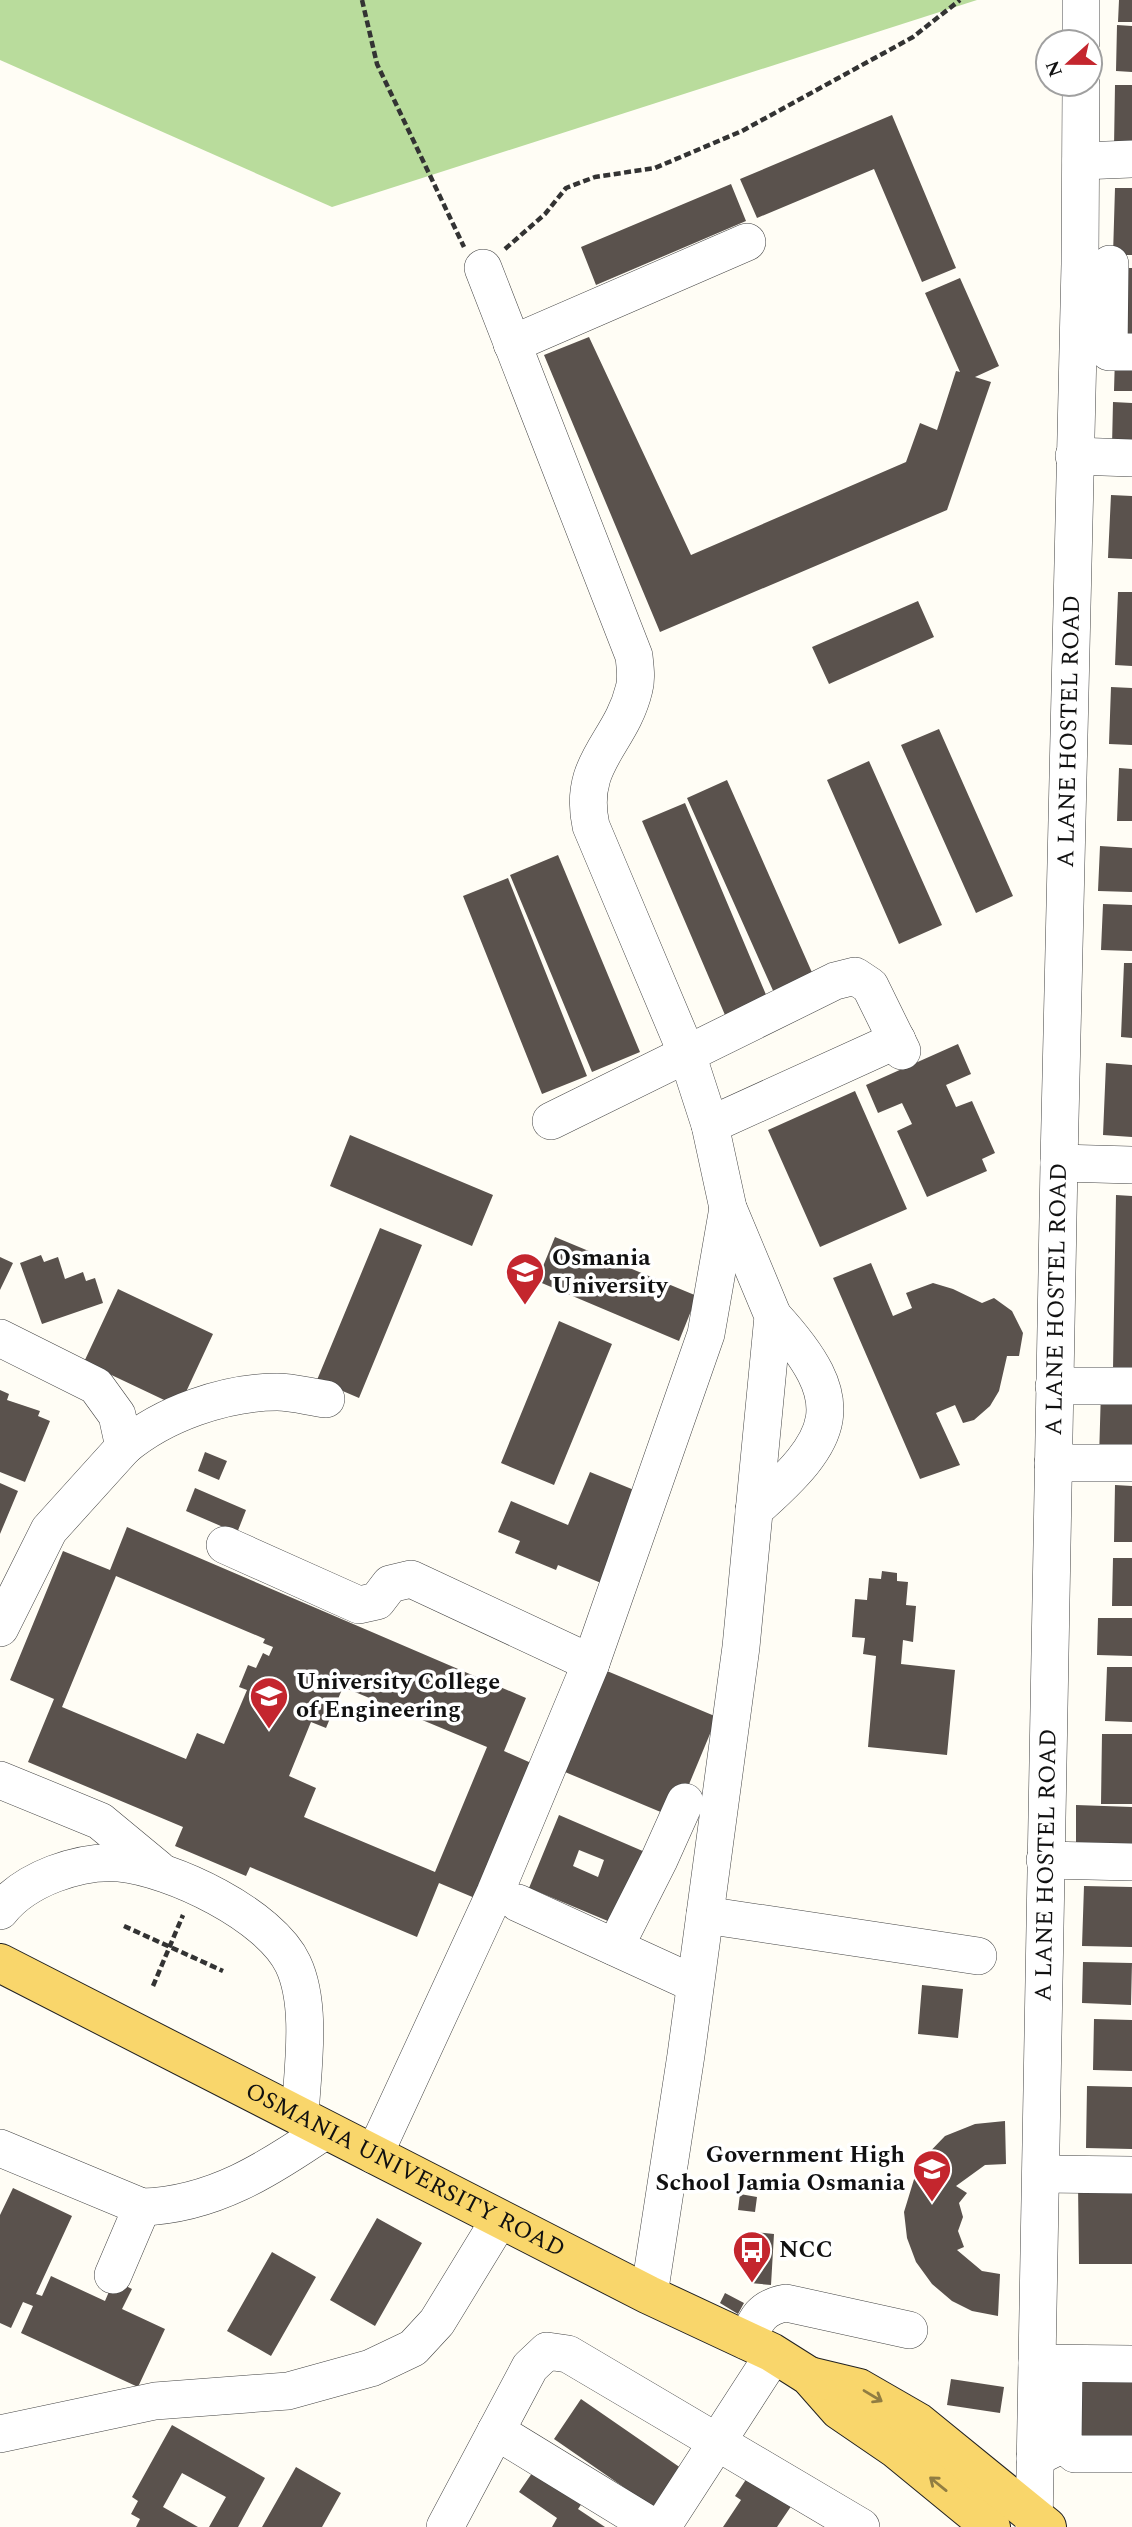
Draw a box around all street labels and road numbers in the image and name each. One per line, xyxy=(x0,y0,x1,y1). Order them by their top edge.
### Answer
street label: A LANE HOSTEL ROAD xyxy=(1048,594,1090,868)
street label: A LANE HOSTEL ROAD xyxy=(1036,1162,1077,1436)
street label: A LANE HOSTEL ROAD xyxy=(1026,1728,1067,2002)
street label: OSMANIA UNIVERSITY ROAD xyxy=(239,2073,571,2267)

